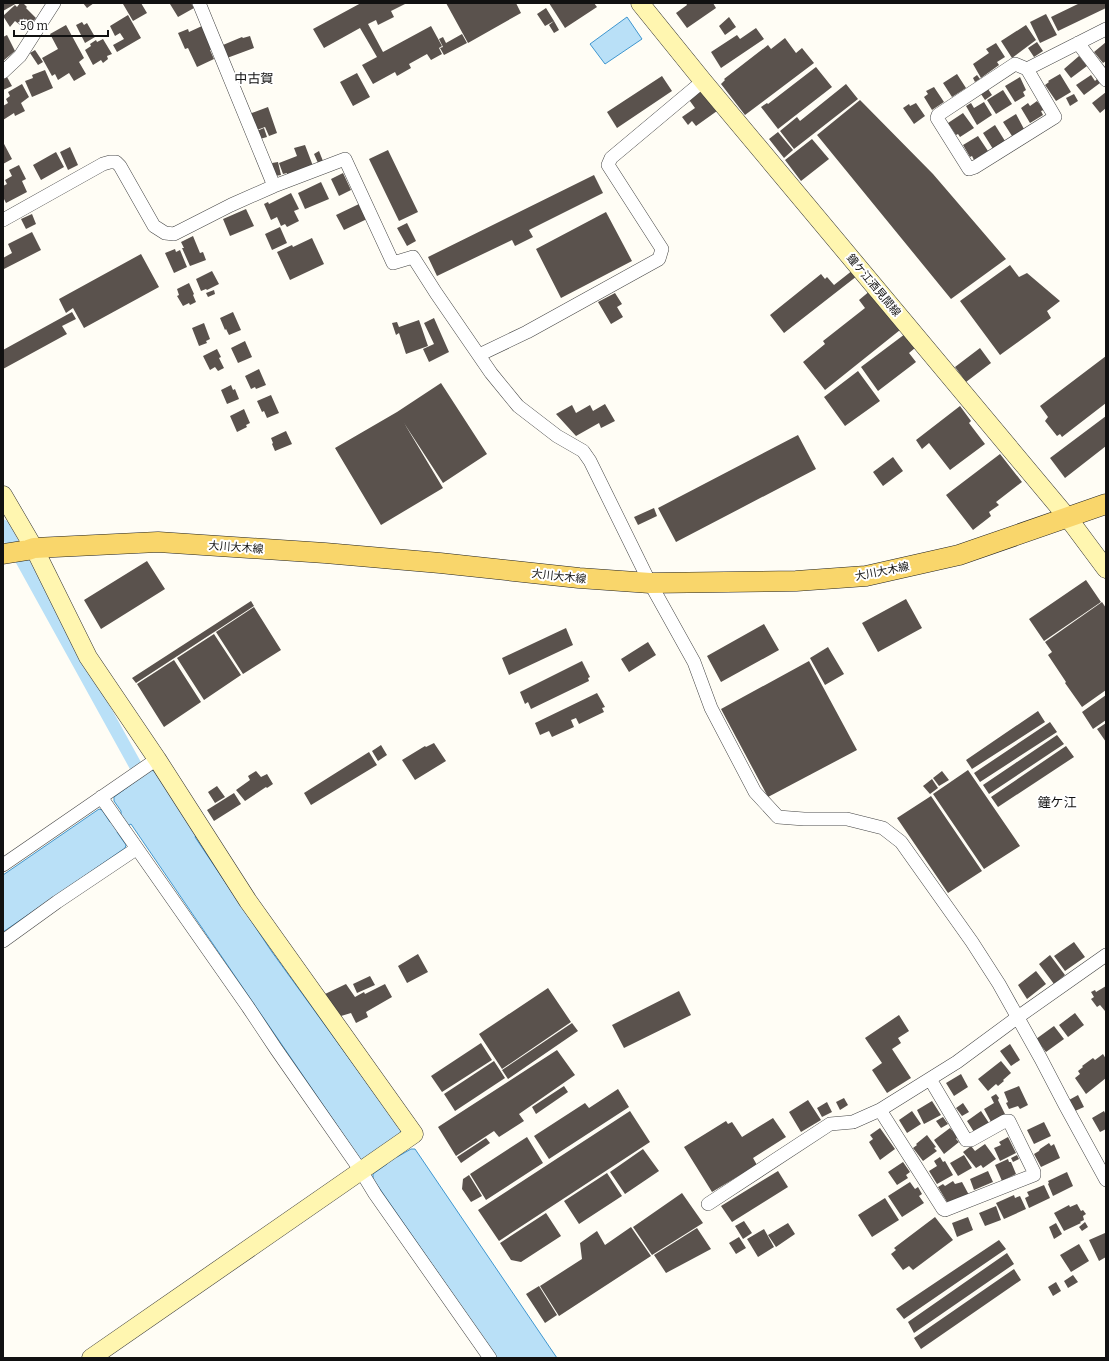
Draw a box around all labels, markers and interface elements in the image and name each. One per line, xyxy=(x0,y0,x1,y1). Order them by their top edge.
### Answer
scale bar xyxy=(14,12,108,38)
text: 50 m xyxy=(20,19,49,33)
district label: 中古賀 xyxy=(234,71,274,86)
street label: 鐘ケ江酒見間線 xyxy=(844,252,903,319)
street label: 大川大木線 xyxy=(208,539,264,556)
street label: 大川大木線 xyxy=(854,560,910,583)
street label: 大川大木線 xyxy=(531,567,587,586)
district label: 鐘ケ江 xyxy=(1037,795,1077,810)

